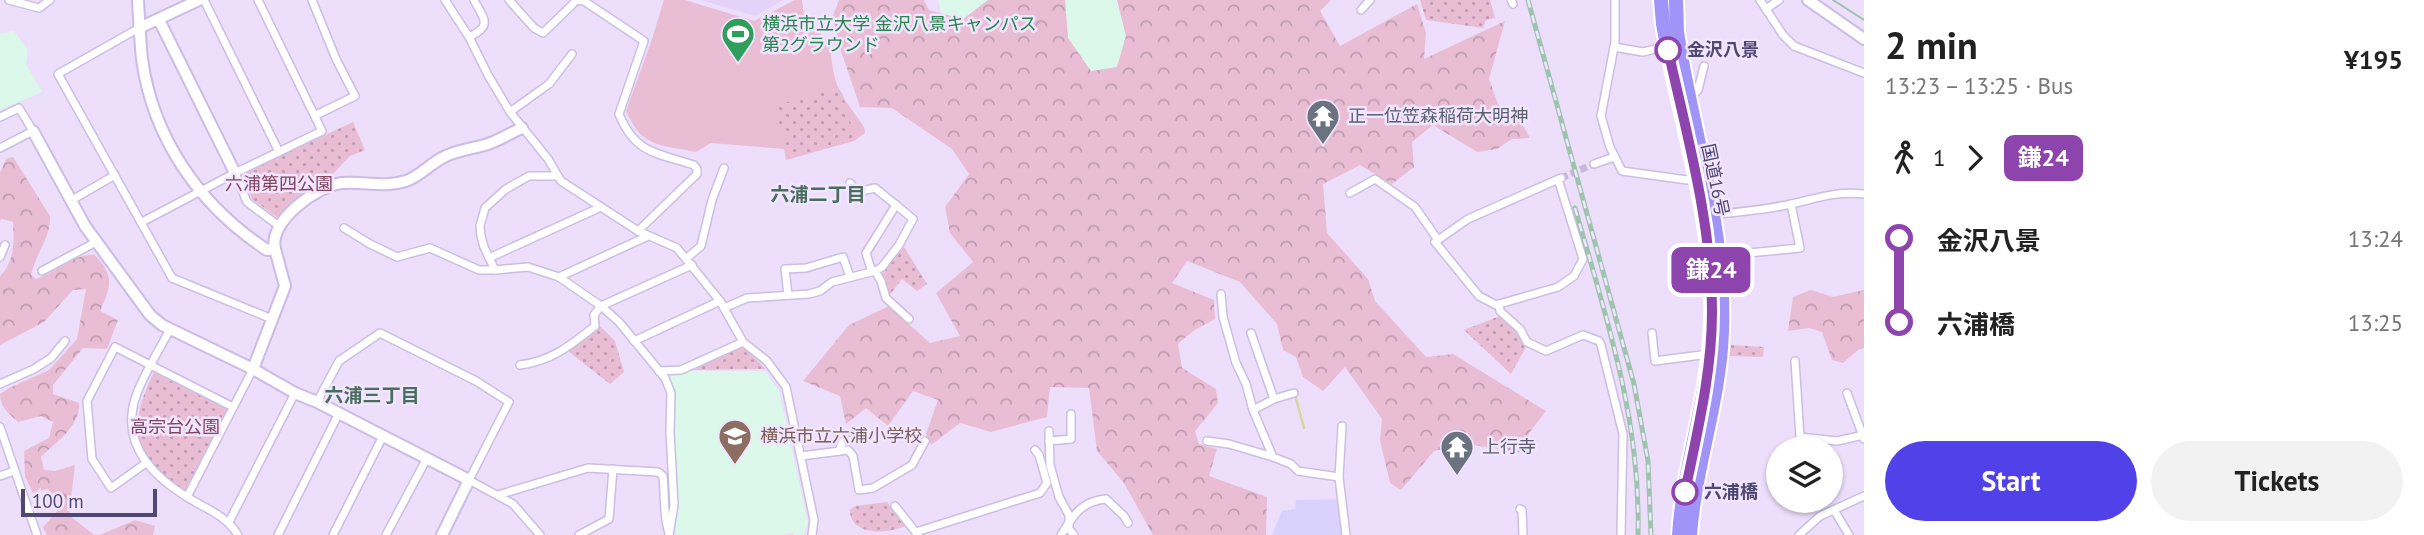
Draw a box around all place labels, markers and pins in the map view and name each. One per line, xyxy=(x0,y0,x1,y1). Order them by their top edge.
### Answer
place label: 横浜市立大学 金沢八景キャンパス 第2グラウンド xyxy=(762,12,1037,56)
sports icon: 横浜市立大学 金沢八景キャンパス 第2グラウンド xyxy=(719,15,757,64)
marker: 金沢八景 xyxy=(1655,37,1681,63)
place label: 金沢八景 xyxy=(1687,38,1759,61)
temple icon: 正一位笠森稲荷大明神 xyxy=(1304,97,1342,146)
place label: 正一位笠森稲荷大明神 xyxy=(1348,104,1528,127)
school or university icon: 横浜市立六浦小学校 xyxy=(716,417,754,466)
place label: 横浜市立六浦小学校 xyxy=(760,424,922,447)
temple icon: 上行寺 xyxy=(1438,428,1476,477)
place label: 上行寺 xyxy=(1482,435,1536,458)
marker: 六浦橋 xyxy=(1672,479,1698,505)
place label: 六浦橋 xyxy=(1704,480,1758,503)

